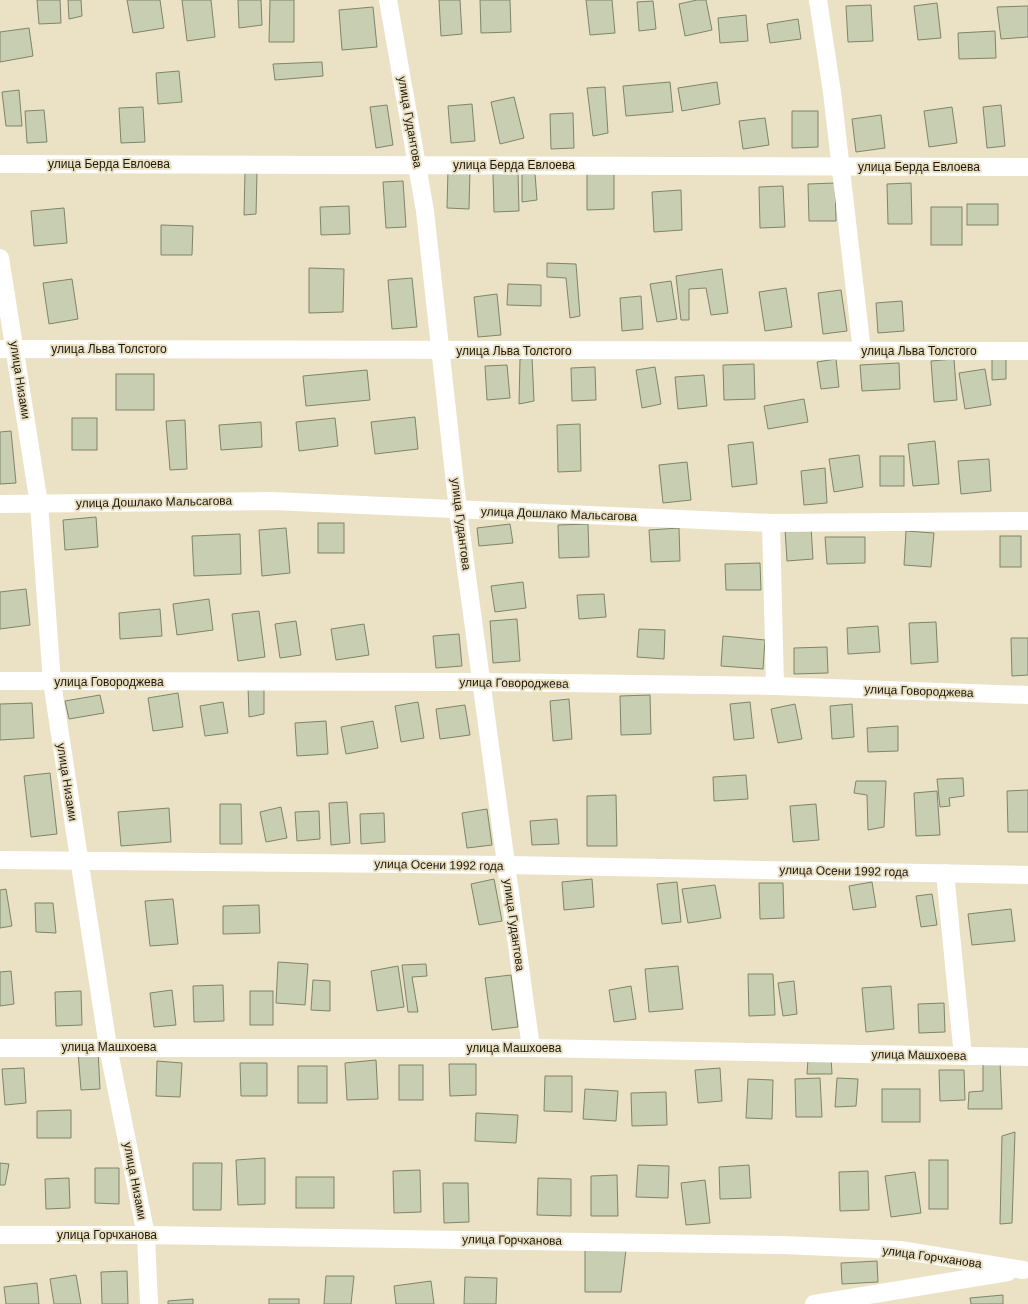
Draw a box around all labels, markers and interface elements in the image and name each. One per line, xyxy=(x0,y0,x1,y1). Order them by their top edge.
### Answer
street label: улица Гудантова xyxy=(395,75,425,169)
street label: улица Берда Евлоева xyxy=(48,157,170,171)
street label: улица Берда Евлоева xyxy=(453,158,575,172)
street label: улица Берда Евлоева xyxy=(858,160,980,174)
street label: улица Низами xyxy=(7,340,33,420)
street label: улица Льва Толстого xyxy=(51,342,167,356)
street label: улица Льва Толстого xyxy=(456,344,572,358)
street label: улица Льва Толстого xyxy=(861,344,977,358)
street label: улица Гудантова xyxy=(448,477,474,571)
street label: улица Дошлако Мальсагова xyxy=(76,494,233,510)
street label: улица Дошлако Мальсагова xyxy=(481,504,638,524)
street label: улица Говороджева xyxy=(54,675,164,689)
street label: улица Говороджева xyxy=(459,675,569,691)
street label: улица Говороджева xyxy=(864,682,974,700)
street label: улица Низами xyxy=(54,742,80,822)
street label: улица Осени 1992 года xyxy=(374,857,504,873)
street label: улица Осени 1992 года xyxy=(779,863,909,879)
street label: улица Гудантова xyxy=(501,878,527,972)
street label: улица Машхоева xyxy=(62,1040,157,1054)
street label: улица Машхоева xyxy=(467,1041,562,1055)
street label: улица Машхоева xyxy=(871,1047,967,1063)
street label: улица Низами xyxy=(121,1141,149,1221)
street label: улица Горчханова xyxy=(57,1228,157,1242)
street label: улица Горчханова xyxy=(462,1232,562,1248)
street label: улица Горчханова xyxy=(881,1243,983,1271)

